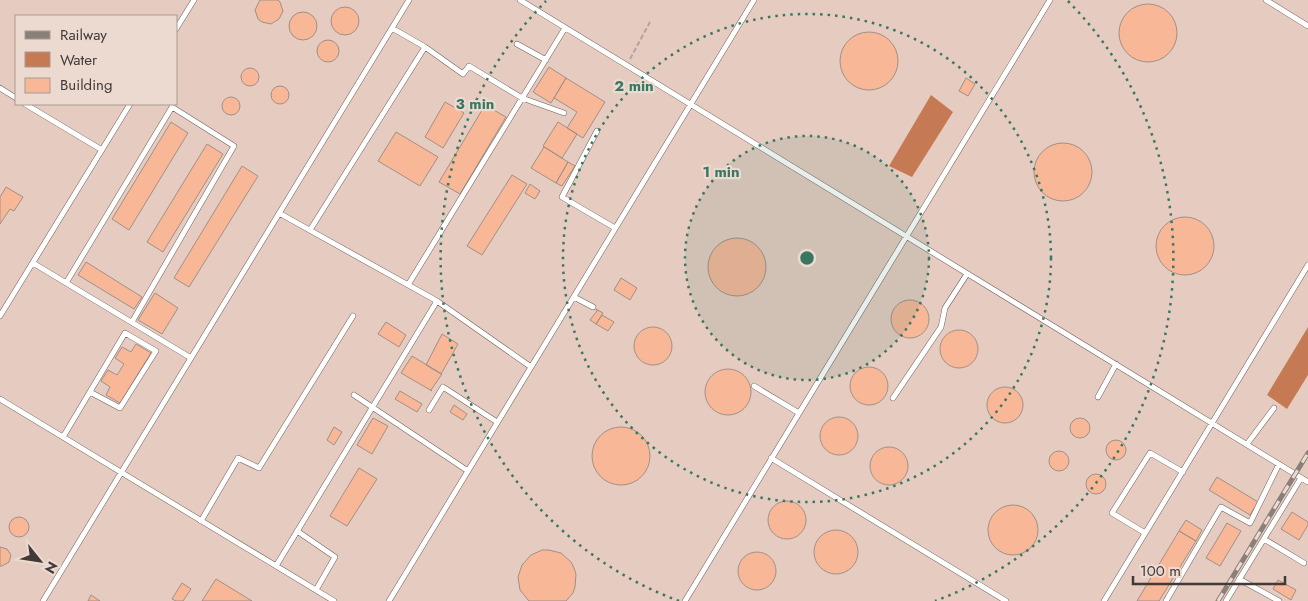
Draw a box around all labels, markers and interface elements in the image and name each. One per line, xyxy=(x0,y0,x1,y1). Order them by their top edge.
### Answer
legend xyxy=(15,15,178,105)
text: Railway xyxy=(60,24,107,46)
text: Water xyxy=(60,49,98,71)
text: Building xyxy=(60,74,112,96)
text: 2 min xyxy=(614,75,654,97)
text: 3 min xyxy=(456,93,494,115)
text: 1 min xyxy=(702,161,740,183)
centre of rings xyxy=(798,249,816,267)
north arrow xyxy=(15,536,65,586)
scale bar xyxy=(1133,554,1286,586)
text: N xyxy=(40,558,63,577)
text: 100 m xyxy=(1140,560,1181,582)

